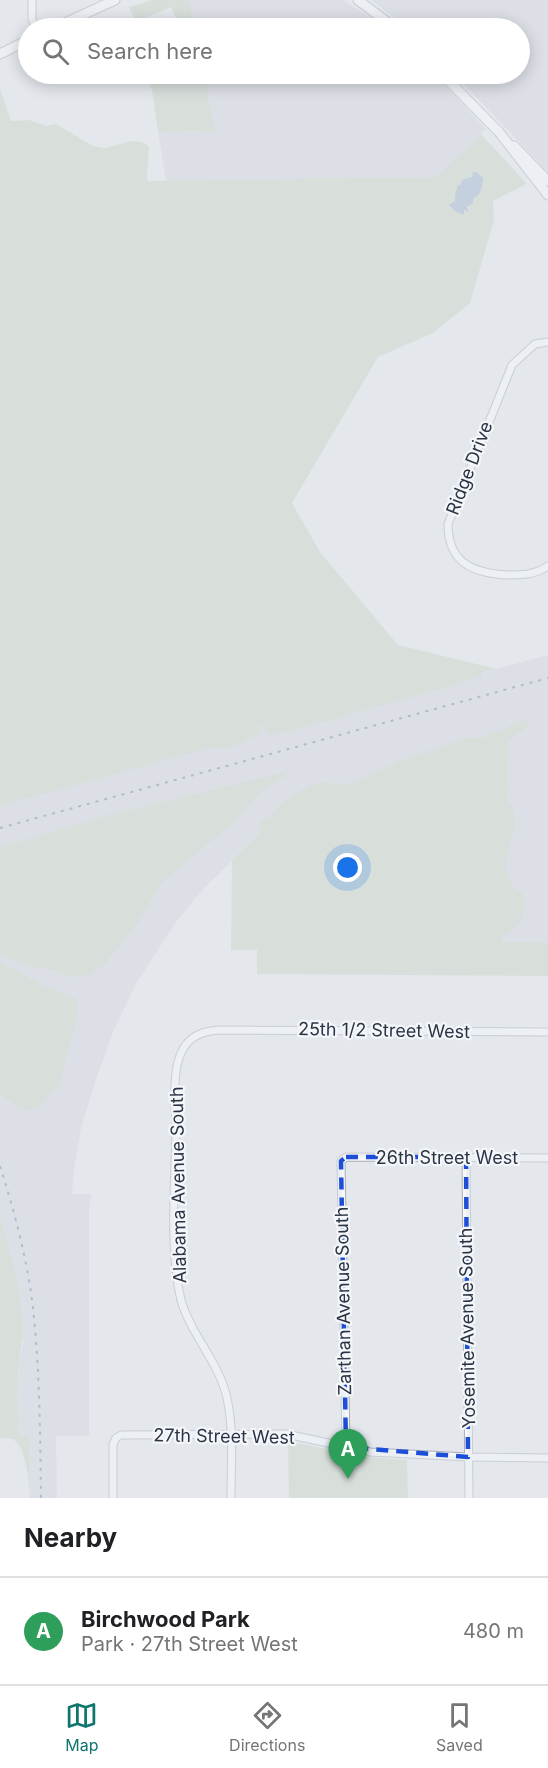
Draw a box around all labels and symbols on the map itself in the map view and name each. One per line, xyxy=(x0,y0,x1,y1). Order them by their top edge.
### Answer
street label: Ridge Drive xyxy=(442,418,496,518)
your location xyxy=(333,853,362,882)
street label: 25th 1/2 Street West xyxy=(298,1018,470,1042)
street label: Alabama Avenue South xyxy=(166,1086,190,1284)
street label: 26th Street West xyxy=(376,1147,518,1168)
street label: Zarthan Avenue South xyxy=(331,1207,355,1395)
street label: Yosemite Avenue South xyxy=(455,1227,479,1429)
street label: 27th Street West xyxy=(153,1424,295,1448)
pin: A xyxy=(328,1430,368,1479)

